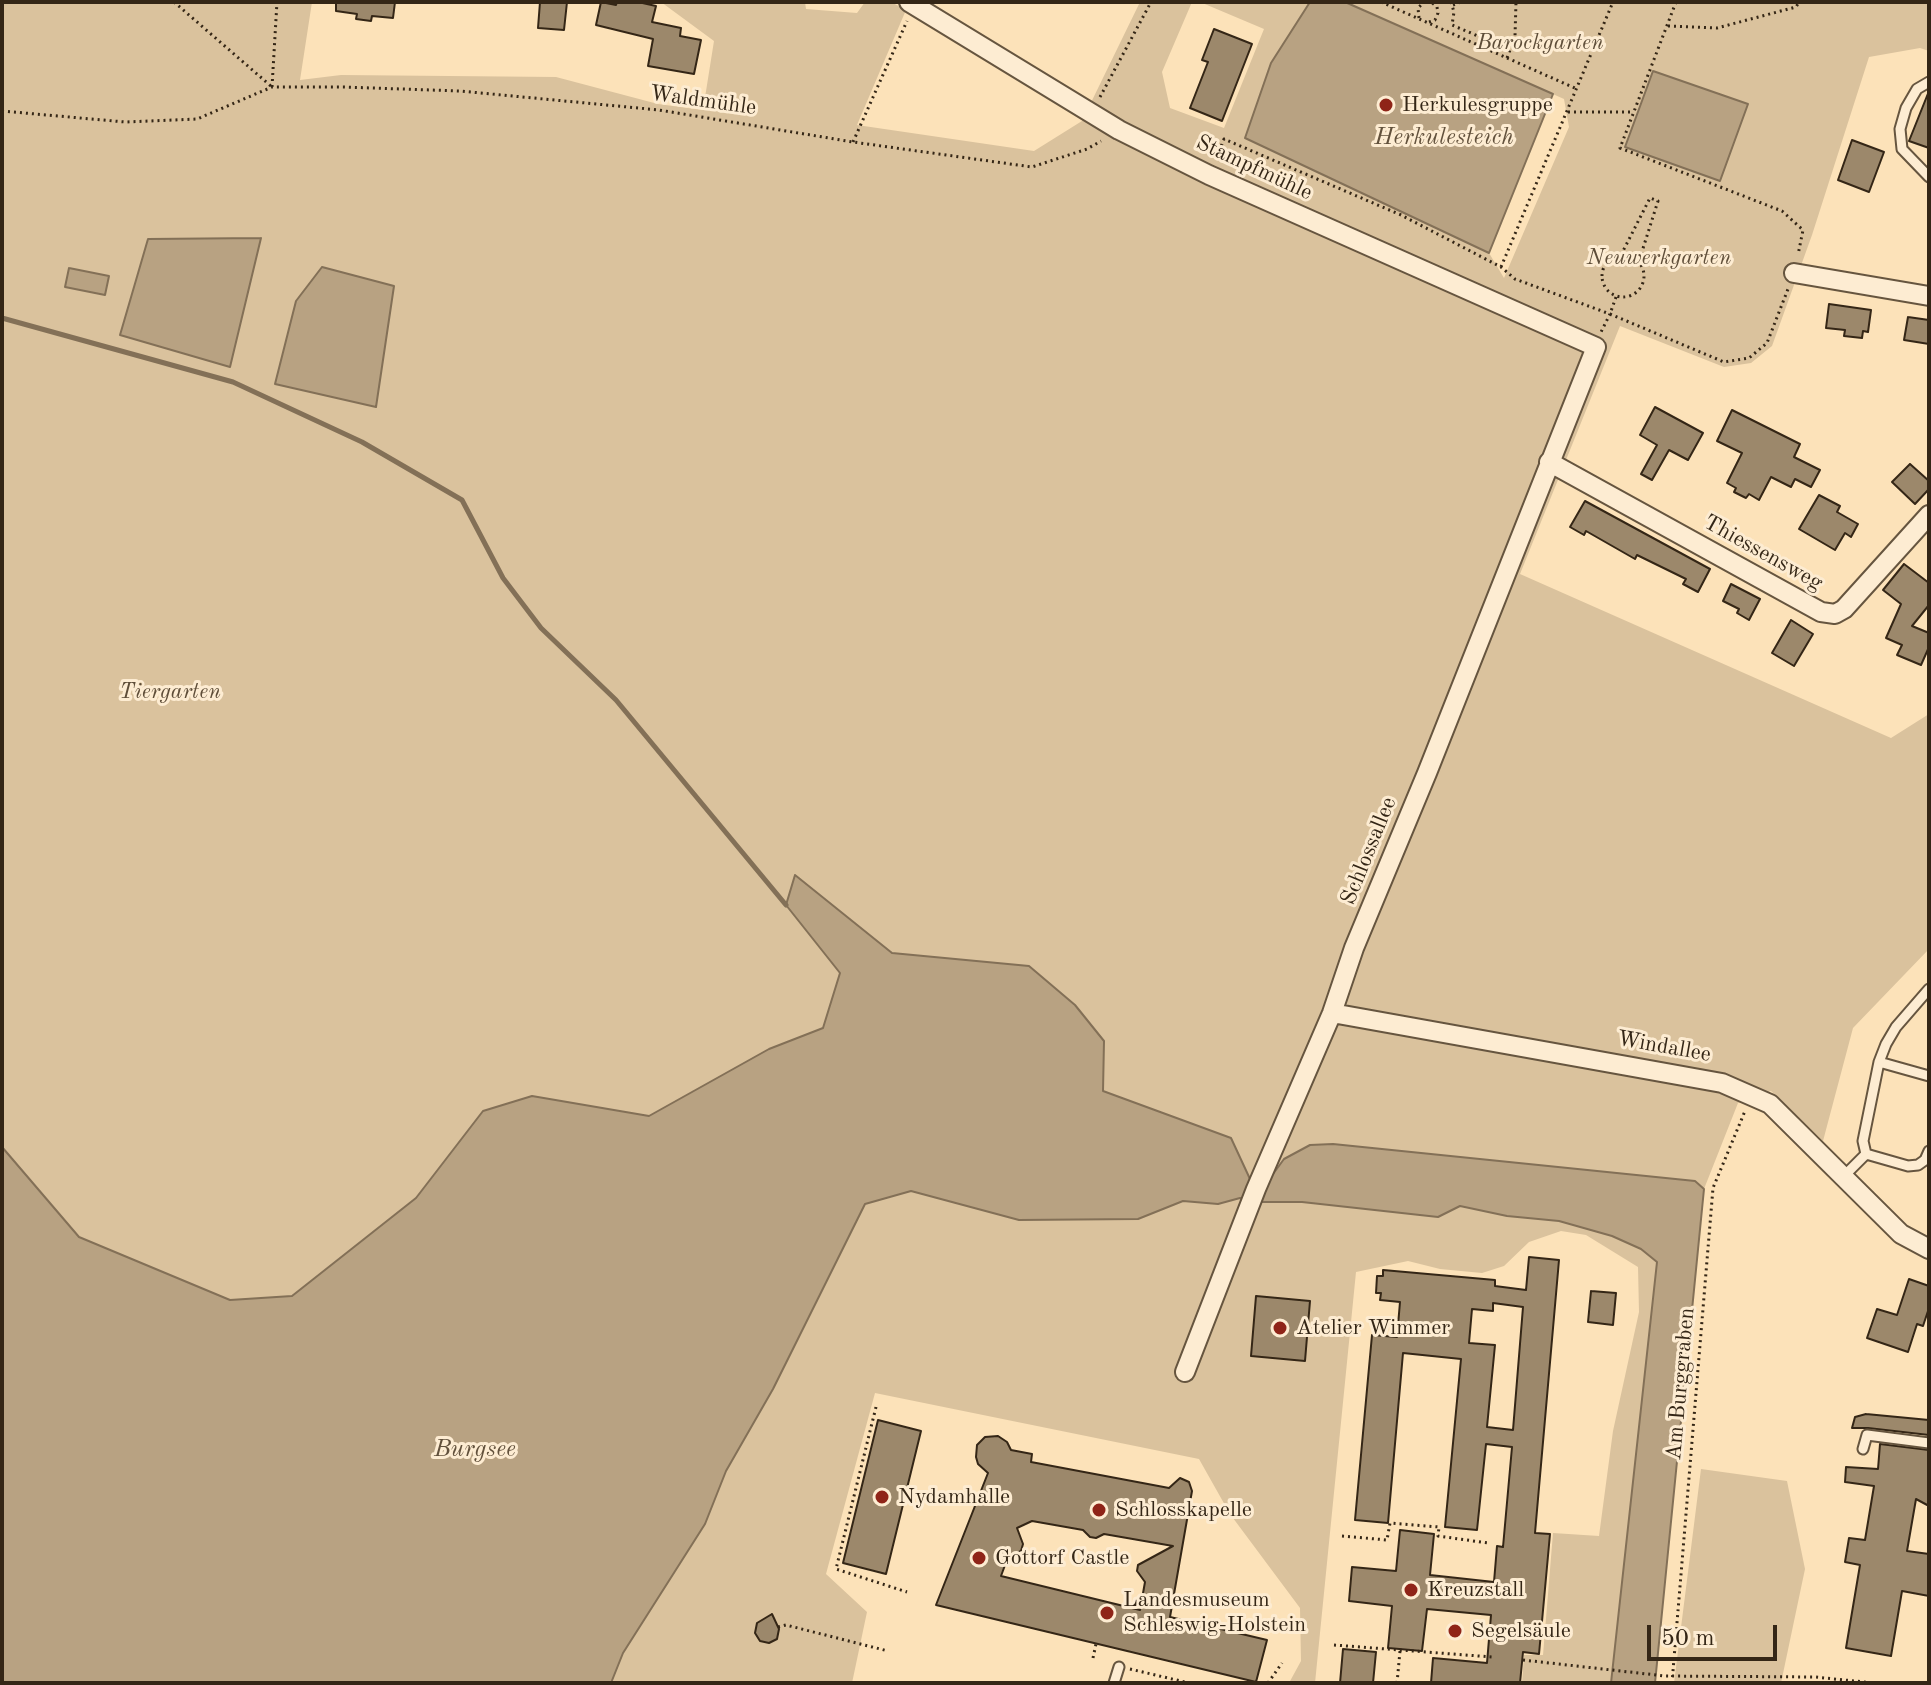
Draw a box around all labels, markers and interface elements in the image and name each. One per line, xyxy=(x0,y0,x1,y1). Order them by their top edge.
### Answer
park label: Barockgarten xyxy=(1476,30,1604,56)
street label: Waldmühle xyxy=(648,80,758,122)
place label: Herkulesgruppe xyxy=(1402,92,1553,118)
marker: Herkulesgruppe xyxy=(1377,96,1395,114)
water label: Herkulesteich xyxy=(1374,124,1514,152)
street label: Stampfmühle xyxy=(1192,130,1316,206)
park label: Neuwerkgarten xyxy=(1587,245,1731,271)
street label: Thiessensweg xyxy=(1699,509,1827,597)
park label: Tiergarten xyxy=(119,679,221,705)
street label: Schlossallee xyxy=(1335,793,1403,909)
street label: Windallee xyxy=(1615,1026,1713,1068)
street label: Am Burggraben xyxy=(1661,1306,1701,1462)
place label: Atelier Wimmer xyxy=(1296,1315,1450,1341)
marker: Atelier Wimmer xyxy=(1271,1319,1289,1337)
water label: Burgsee xyxy=(434,1436,516,1464)
place label: Nydamhalle xyxy=(898,1484,1010,1510)
marker: Nydamhalle xyxy=(873,1488,891,1506)
place label: Schlosskapelle xyxy=(1115,1497,1252,1523)
marker: Schlosskapelle xyxy=(1090,1501,1108,1519)
place label: Gottorf Castle xyxy=(995,1545,1129,1571)
marker: Gottorf Castle xyxy=(970,1549,988,1567)
place label: Kreuzstall xyxy=(1427,1577,1524,1603)
marker: Kreuzstall xyxy=(1402,1581,1420,1599)
place label: Landesmuseum Schleswig-Holstein xyxy=(1123,1587,1306,1638)
marker: Landesmuseum Schleswig-Holstein xyxy=(1098,1604,1116,1622)
scale bar xyxy=(1651,1609,1781,1659)
place label: Segelsäule xyxy=(1471,1618,1571,1644)
marker: Segelsäule xyxy=(1446,1622,1464,1640)
text: 50 m xyxy=(1661,1627,1715,1651)

